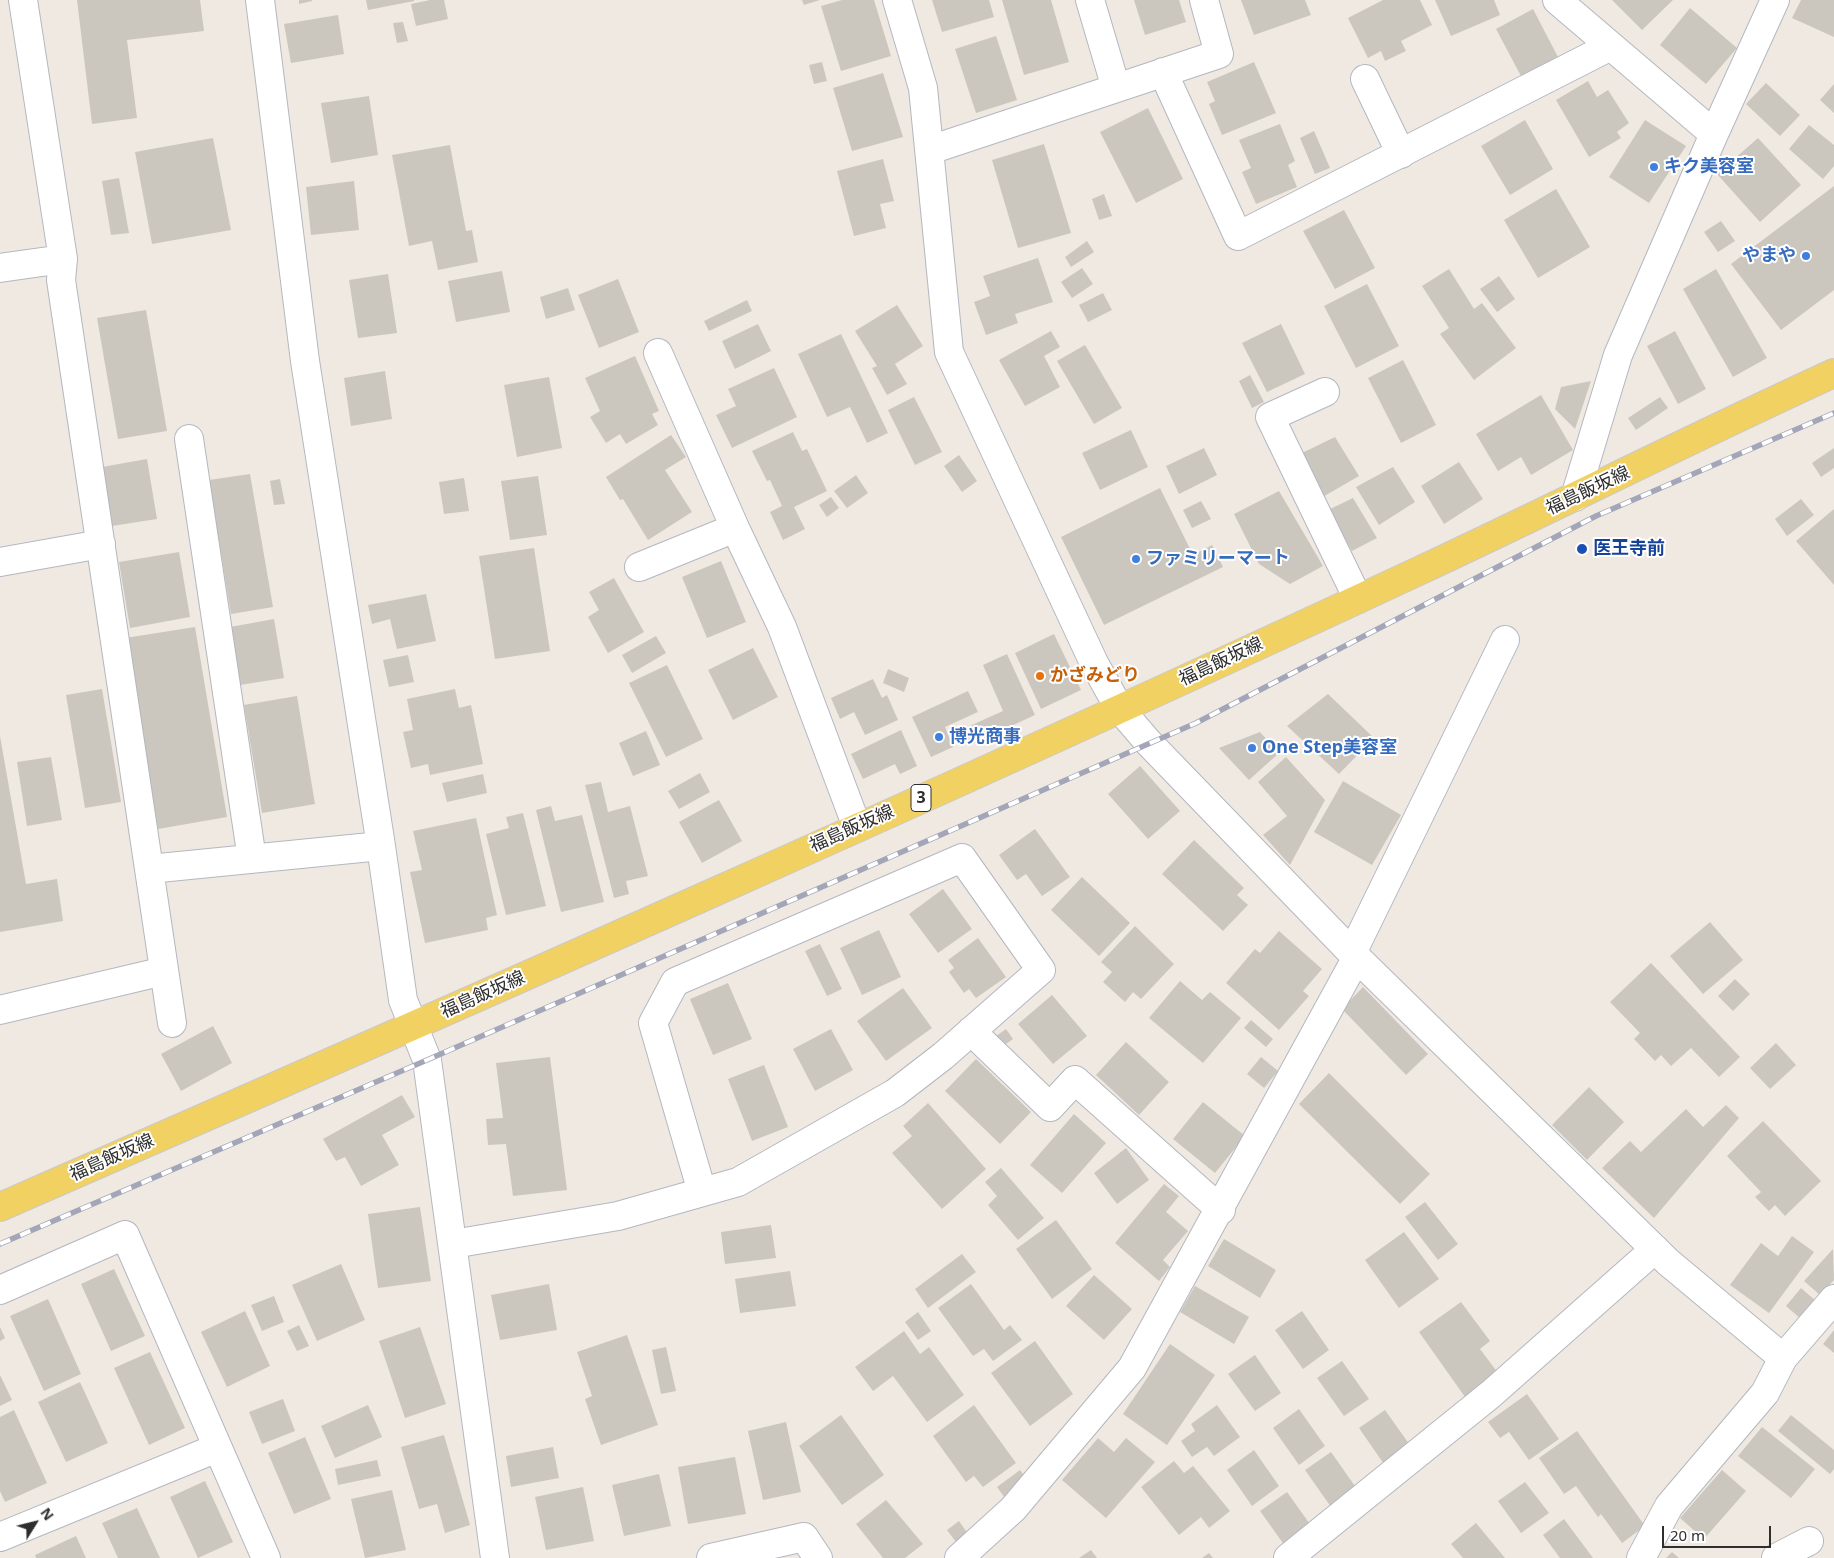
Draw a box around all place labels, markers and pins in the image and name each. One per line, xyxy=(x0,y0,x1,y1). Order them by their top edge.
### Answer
place label: キク美容室 xyxy=(1664,156,1754,178)
marker: キク美容室 xyxy=(1648,161,1660,173)
place label: やまや xyxy=(1742,245,1796,267)
marker: やまや xyxy=(1800,250,1812,262)
place label: 医王寺前 xyxy=(1593,538,1665,560)
marker: 医王寺前 xyxy=(1575,542,1589,556)
place label: ファミリーマート xyxy=(1146,548,1290,570)
marker: ファミリーマート xyxy=(1130,553,1142,565)
place label: かざみどり xyxy=(1050,665,1140,687)
marker: かざみどり xyxy=(1034,670,1046,682)
place label: 博光商事 xyxy=(949,726,1021,748)
marker: 博光商事 xyxy=(933,731,945,743)
place label: One Step美容室 xyxy=(1262,737,1397,759)
marker: One Step美容室 xyxy=(1246,742,1258,754)

